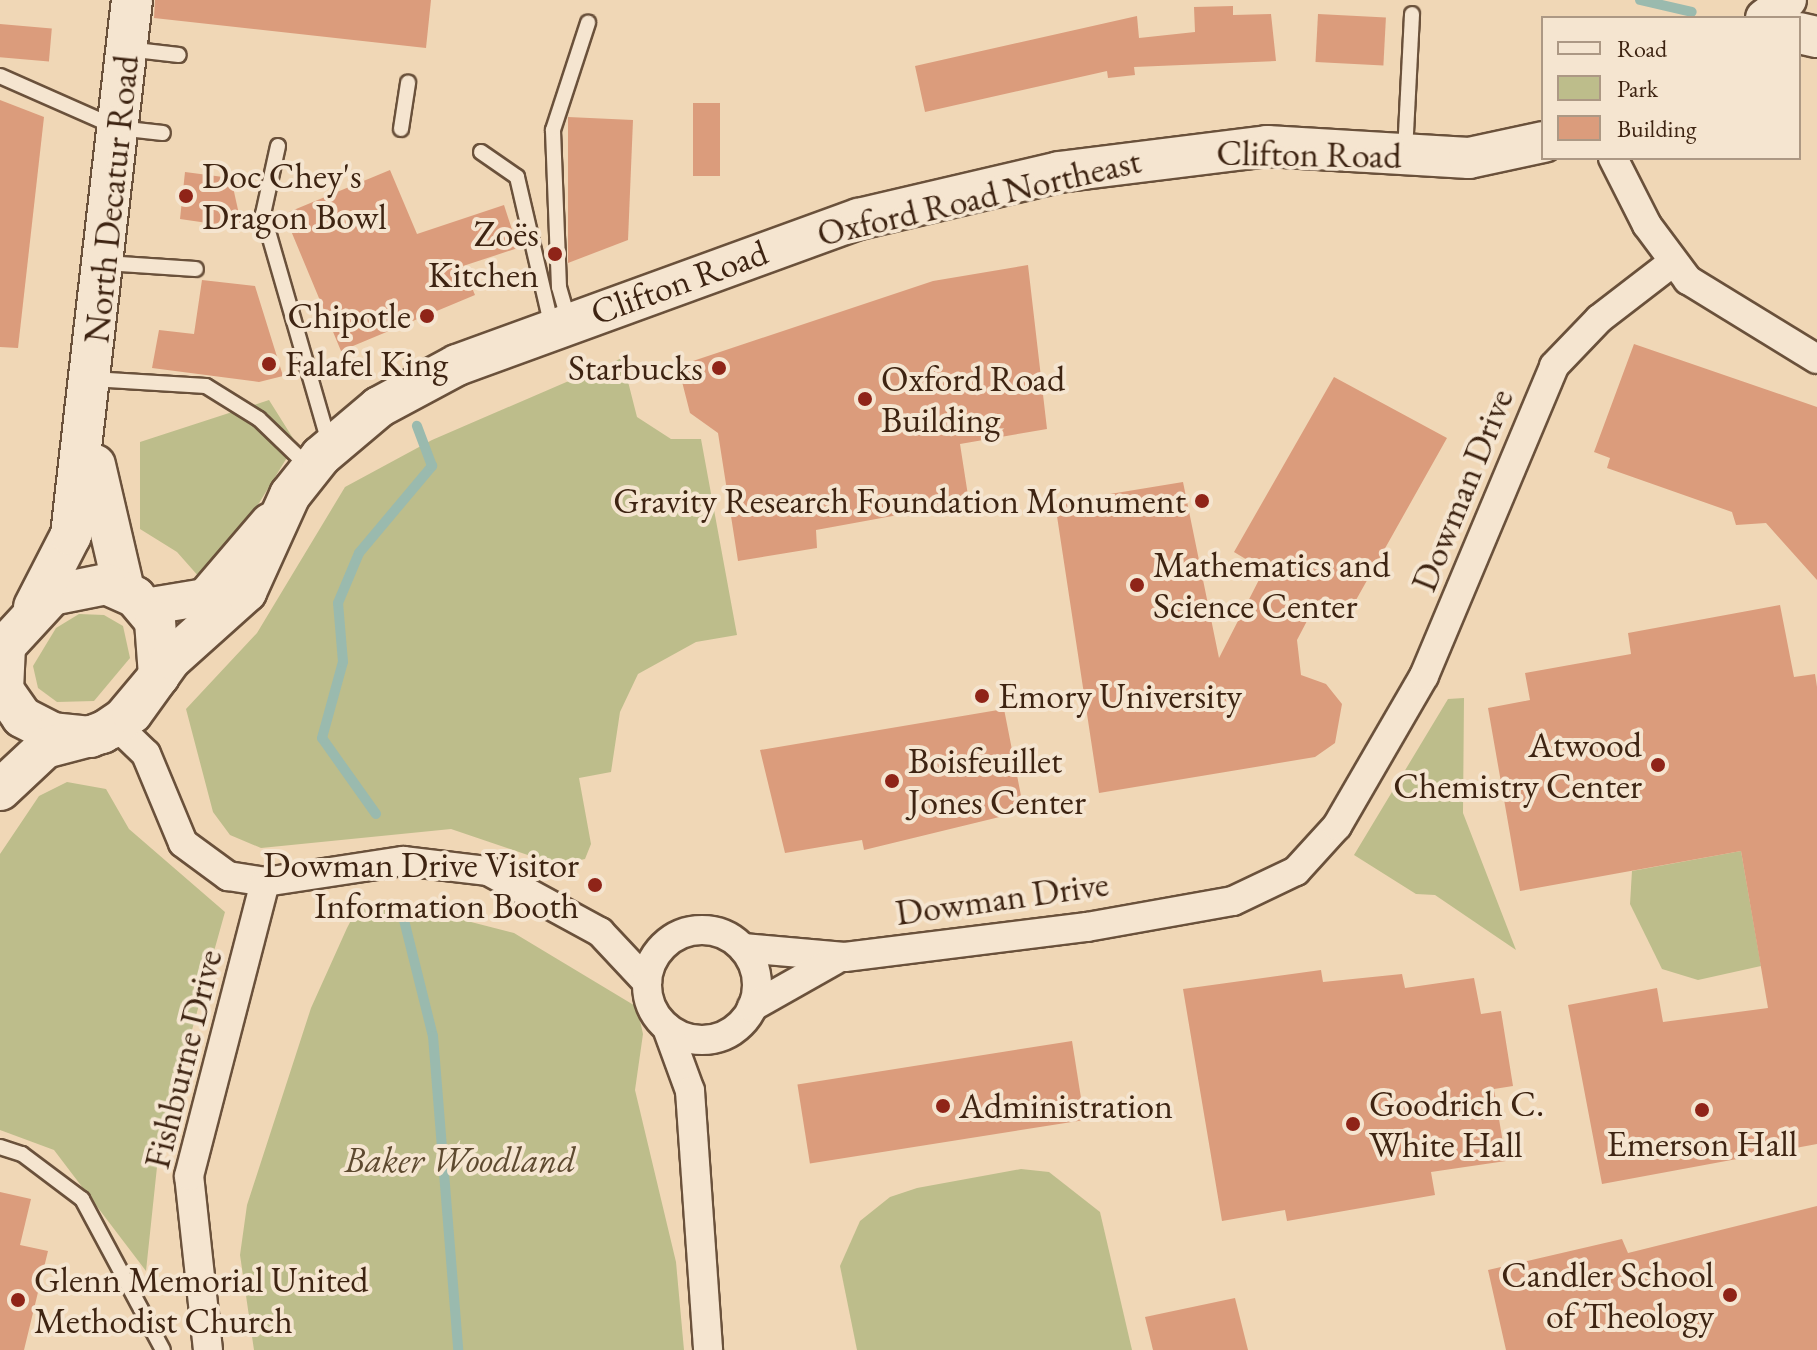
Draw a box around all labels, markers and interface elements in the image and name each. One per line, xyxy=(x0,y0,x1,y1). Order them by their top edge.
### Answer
legend xyxy=(1541,16,1801,160)
text: Road xyxy=(1617,33,1667,64)
street label: North Decatur Road xyxy=(74,53,148,345)
text: Park xyxy=(1617,73,1658,104)
text: Building xyxy=(1617,113,1697,144)
street label: Clifton Road xyxy=(1216,131,1402,177)
street label: Oxford Road Northeast xyxy=(813,139,1145,255)
place label: Doc Chey's Dragon Bowl xyxy=(202,153,387,238)
marker: Doc Chey's Dragon Bowl xyxy=(177,187,195,205)
place label: Zoës Kitchen xyxy=(428,211,539,296)
street label: Clifton Road xyxy=(585,230,773,334)
marker: Zoës Kitchen xyxy=(546,245,564,263)
place label: Chipotle xyxy=(288,294,411,338)
marker: Chipotle xyxy=(418,307,436,325)
place label: Falafel King xyxy=(285,342,448,386)
place label: Starbucks xyxy=(568,346,703,390)
marker: Falafel King xyxy=(260,355,278,373)
place label: Oxford Road Building xyxy=(881,356,1065,441)
marker: Starbucks xyxy=(710,359,728,377)
street label: Dowman Drive xyxy=(1402,382,1522,598)
marker: Oxford Road Building xyxy=(856,390,874,408)
place label: Gravity Research Foundation Monument xyxy=(613,479,1186,523)
marker: Gravity Research Foundation Monument xyxy=(1193,492,1211,510)
place label: Mathematics and Science Center xyxy=(1153,542,1391,627)
marker: Mathematics and Science Center xyxy=(1128,576,1146,594)
place label: Emory University xyxy=(998,674,1242,718)
marker: Emory University xyxy=(973,687,991,705)
place label: Atwood Chemistry Center xyxy=(1393,722,1642,807)
place label: Boisfeuillet Jones Center xyxy=(908,738,1086,823)
marker: Atwood Chemistry Center xyxy=(1649,756,1667,774)
marker: Boisfeuillet Jones Center xyxy=(883,772,901,790)
place label: Dowman Drive Visitor Information Booth xyxy=(263,842,579,927)
street label: Dowman Drive xyxy=(893,862,1111,934)
marker: Dowman Drive Visitor Information Booth xyxy=(586,876,604,894)
street label: Fishburne Drive xyxy=(135,945,231,1173)
place label: Goodrich C. White Hall xyxy=(1369,1081,1544,1166)
place label: Administration xyxy=(959,1084,1173,1128)
marker: Administration xyxy=(934,1097,952,1115)
marker: Emerson Hall xyxy=(1693,1101,1711,1119)
marker: Goodrich C. White Hall xyxy=(1344,1115,1362,1133)
place label: Emerson Hall xyxy=(1607,1122,1797,1166)
park label: Baker Woodland xyxy=(344,1138,576,1182)
place label: Candler School of Theology xyxy=(1501,1252,1714,1337)
place label: Glenn Memorial United Methodist Church xyxy=(34,1257,368,1342)
marker: Candler School of Theology xyxy=(1721,1286,1739,1304)
marker: Glenn Memorial United Methodist Church xyxy=(9,1291,27,1309)

